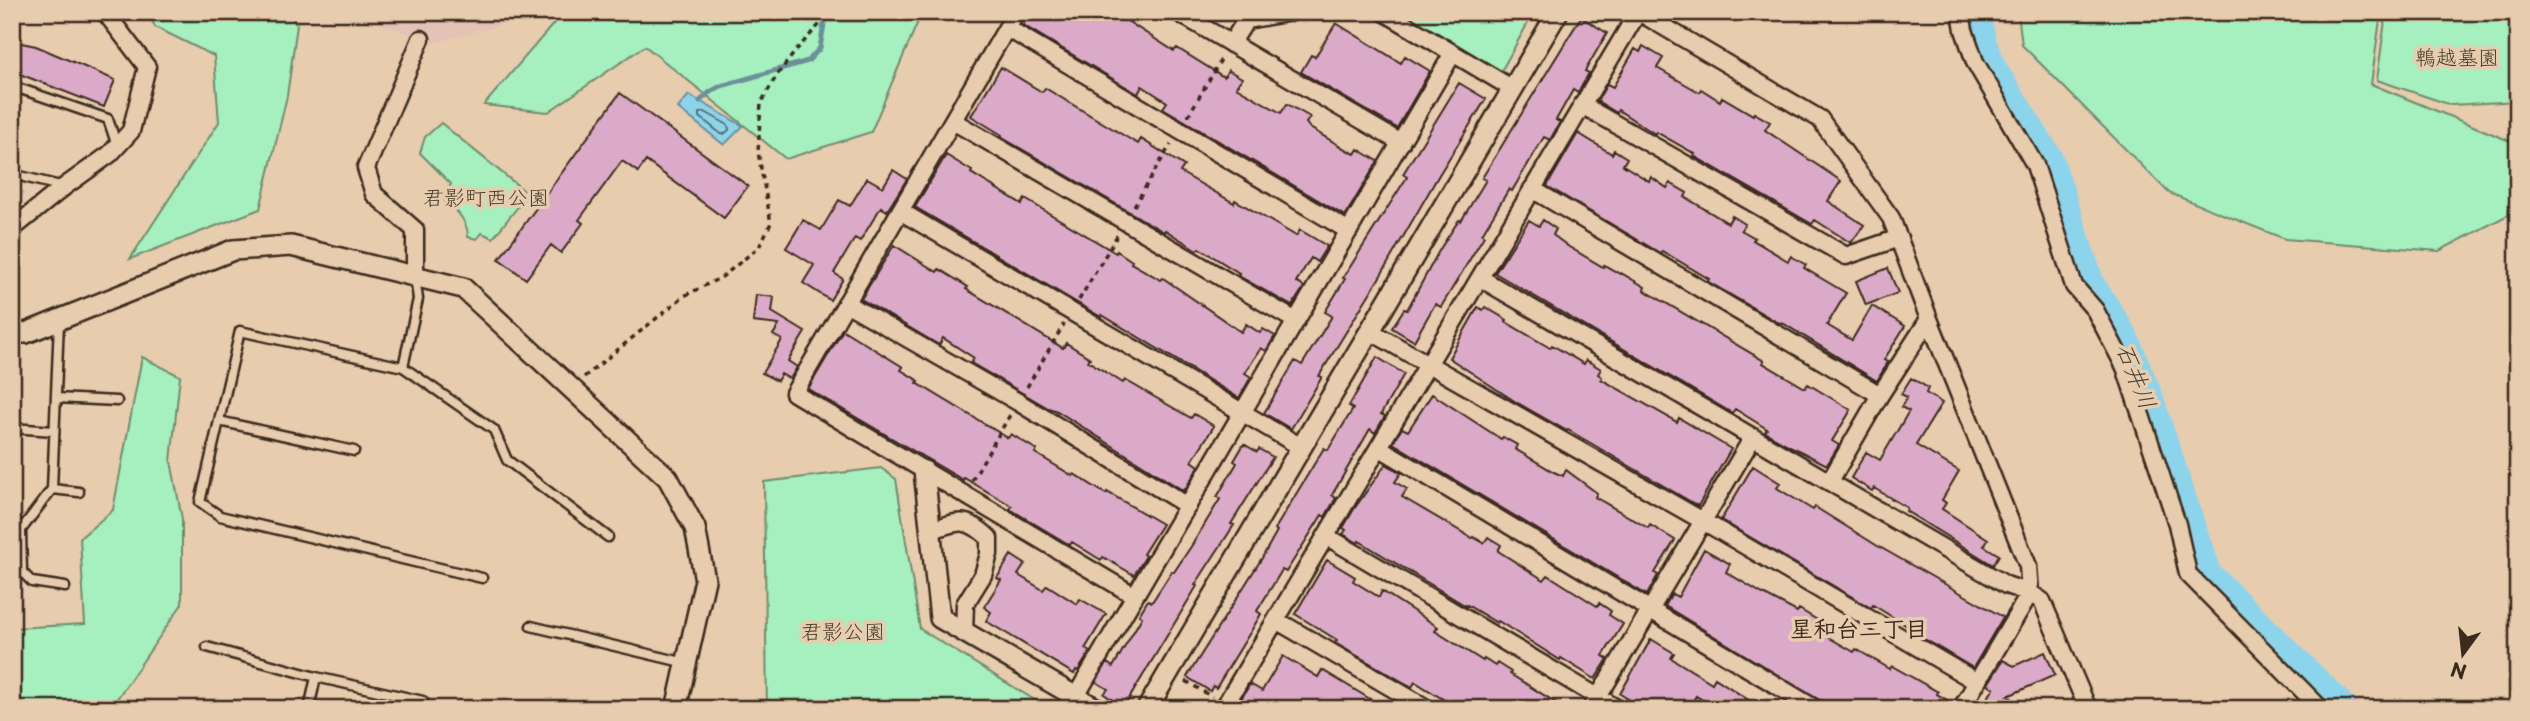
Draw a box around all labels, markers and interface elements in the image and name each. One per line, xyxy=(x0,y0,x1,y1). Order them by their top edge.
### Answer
park label: 鵯越墓園 xyxy=(2415,40,2499,72)
park label: 君影町西公園 xyxy=(423,180,549,212)
water label: 石井川 xyxy=(2108,337,2167,414)
district label: 星和台二丁目 xyxy=(1790,610,1928,645)
park label: 君影公園 xyxy=(801,614,885,646)
north arrow xyxy=(2428,620,2498,690)
text: N xyxy=(2447,656,2469,687)

